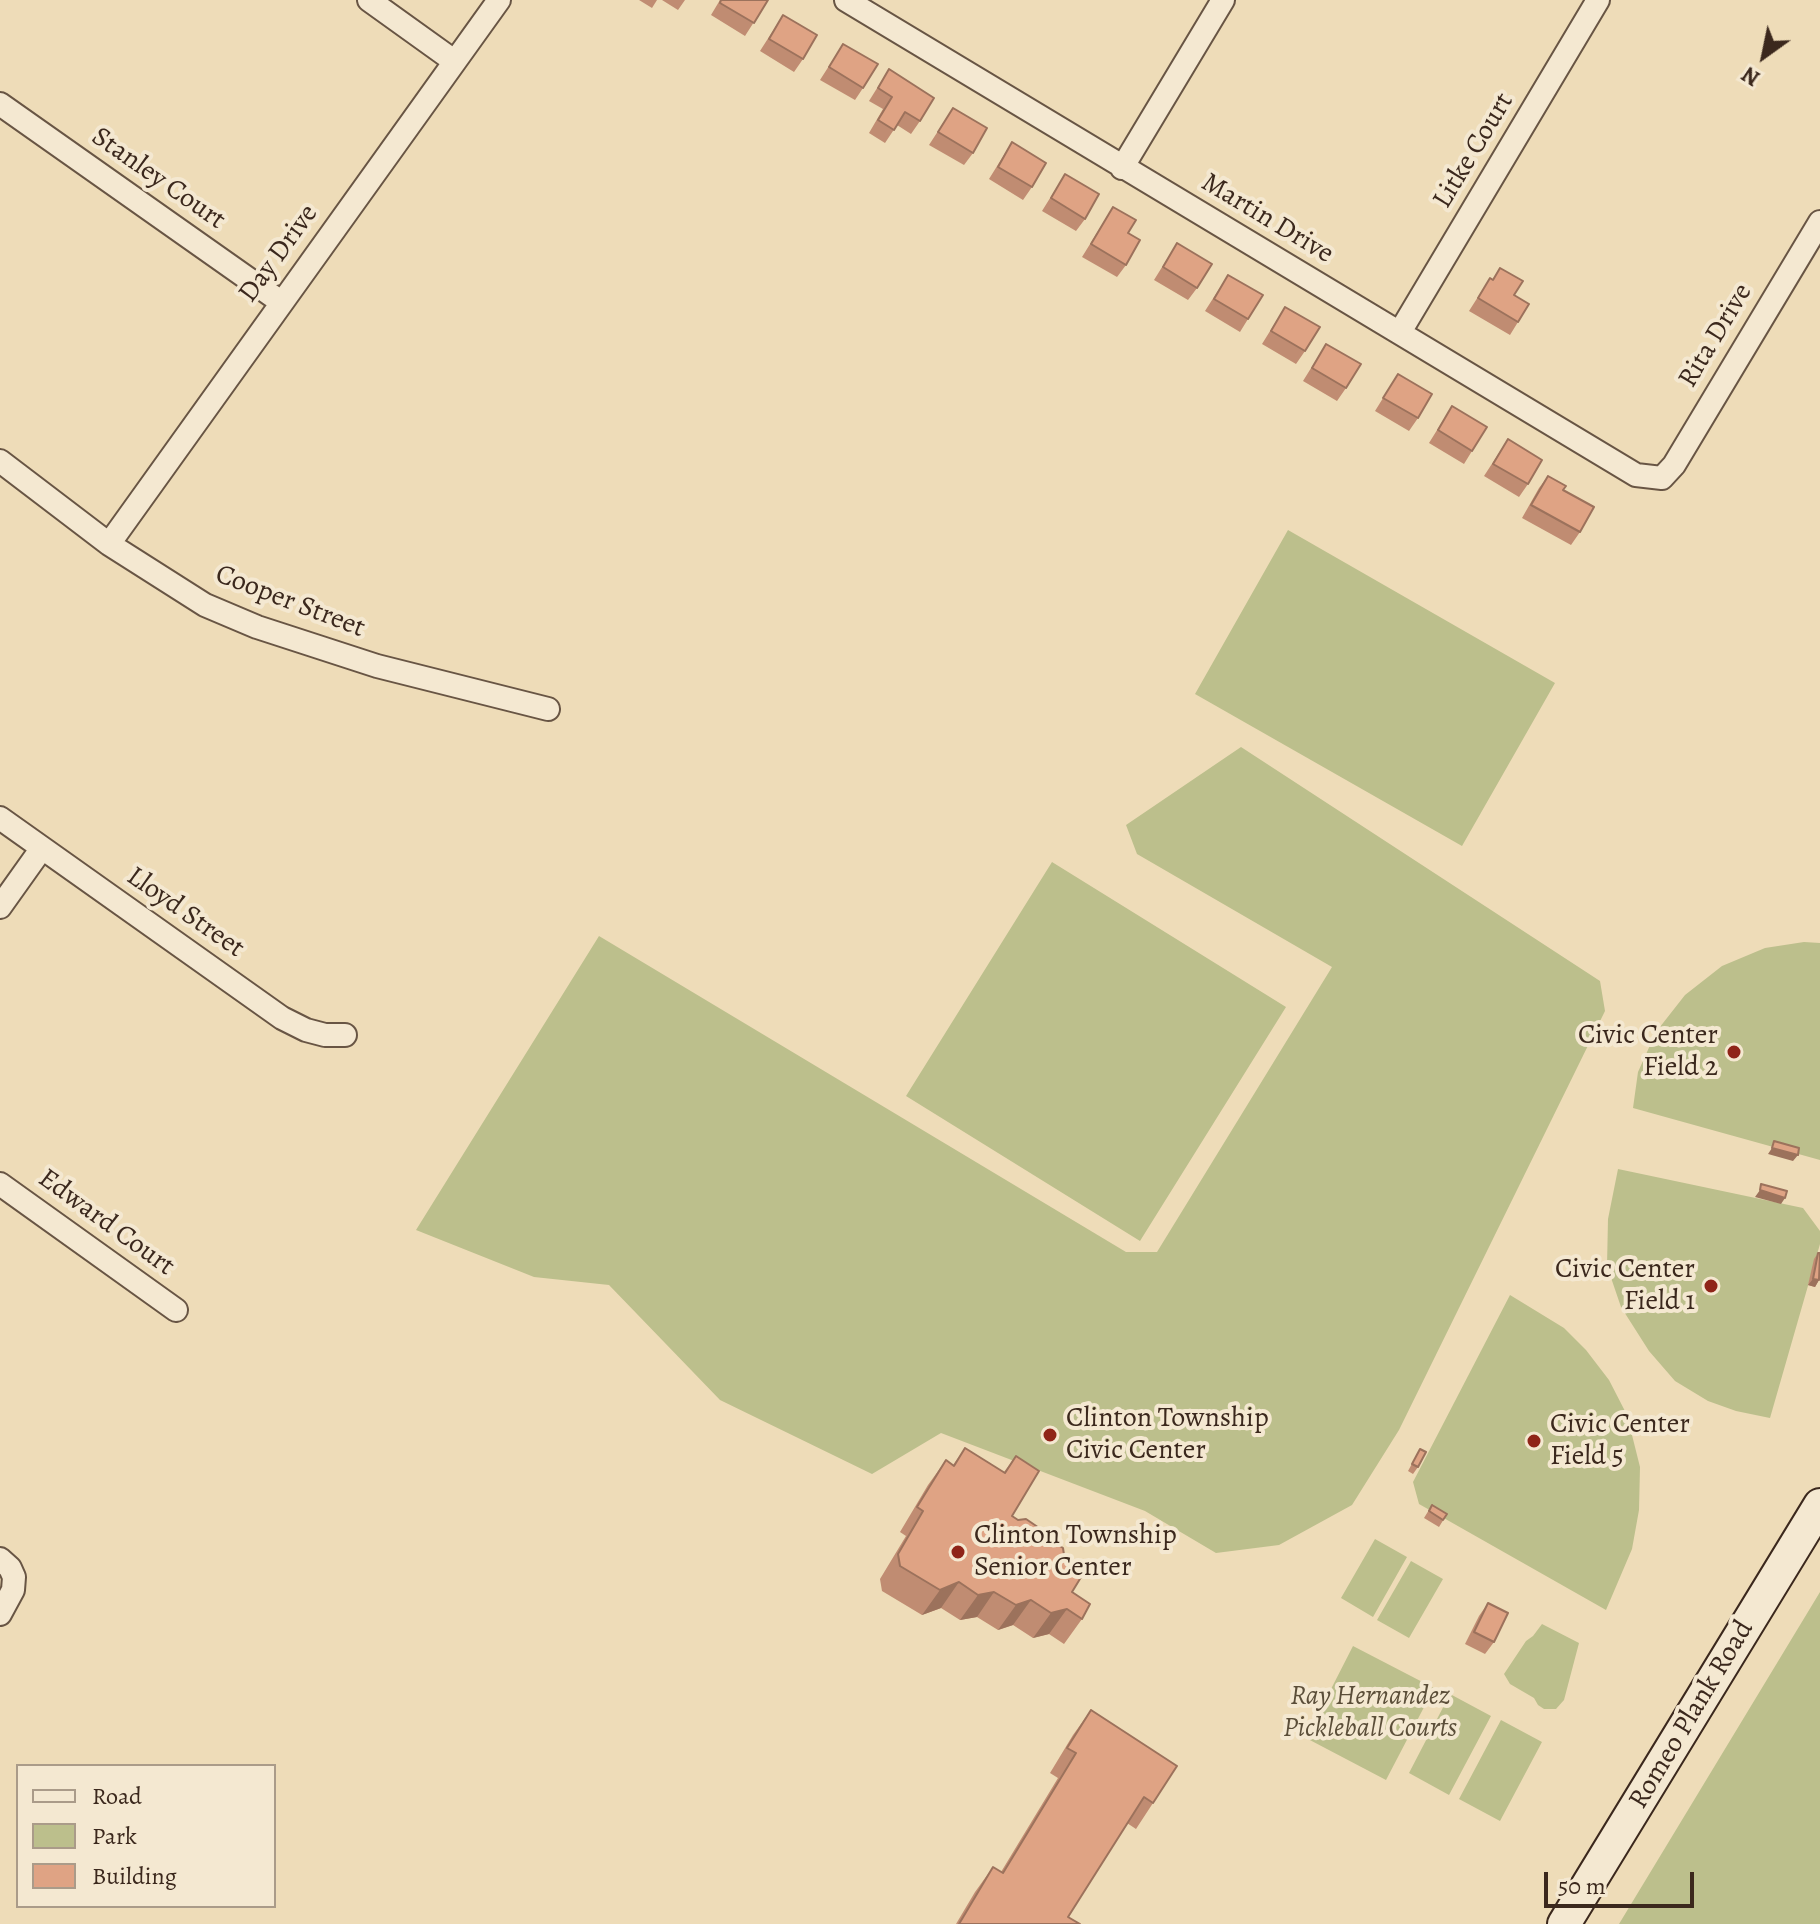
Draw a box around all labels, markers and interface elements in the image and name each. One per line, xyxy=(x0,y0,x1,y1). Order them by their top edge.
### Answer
north arrow xyxy=(1724,16,1804,96)
text: N xyxy=(1736,59,1766,93)
street label: Litke Court xyxy=(1426,87,1522,215)
street label: Stanley Court xyxy=(85,121,231,237)
street label: Martin Drive xyxy=(1195,166,1339,272)
street label: Day Drive xyxy=(232,198,326,310)
street label: Rita Drive xyxy=(1672,278,1760,394)
street label: Cooper Street xyxy=(211,558,369,646)
street label: Lloyd Street xyxy=(120,860,250,966)
place label: Civic Center Field 2 xyxy=(1578,1019,1718,1085)
marker: Civic Center Field 2 xyxy=(1725,1043,1743,1061)
street label: Edward Court xyxy=(31,1162,181,1284)
place label: Civic Center Field 1 xyxy=(1555,1253,1695,1319)
marker: Civic Center Field 1 xyxy=(1702,1277,1720,1295)
place label: Clinton Township Civic Center xyxy=(1066,1402,1269,1468)
place label: Civic Center Field 5 xyxy=(1550,1408,1690,1474)
marker: Clinton Township Civic Center xyxy=(1041,1426,1059,1444)
marker: Civic Center Field 5 xyxy=(1525,1432,1543,1450)
place label: Clinton Township Senior Center xyxy=(974,1519,1177,1585)
marker: Clinton Township Senior Center xyxy=(949,1543,967,1561)
street label: Romeo Plank Road xyxy=(1623,1615,1761,1815)
park label: Ray Hernandez Pickleball Courts xyxy=(1283,1680,1457,1746)
legend xyxy=(16,1764,276,1908)
text: Road xyxy=(92,1780,142,1812)
text: Park xyxy=(92,1820,137,1852)
scale bar xyxy=(1548,1856,1698,1906)
text: Building xyxy=(92,1860,177,1892)
text: 50 m xyxy=(1558,1870,1606,1902)

